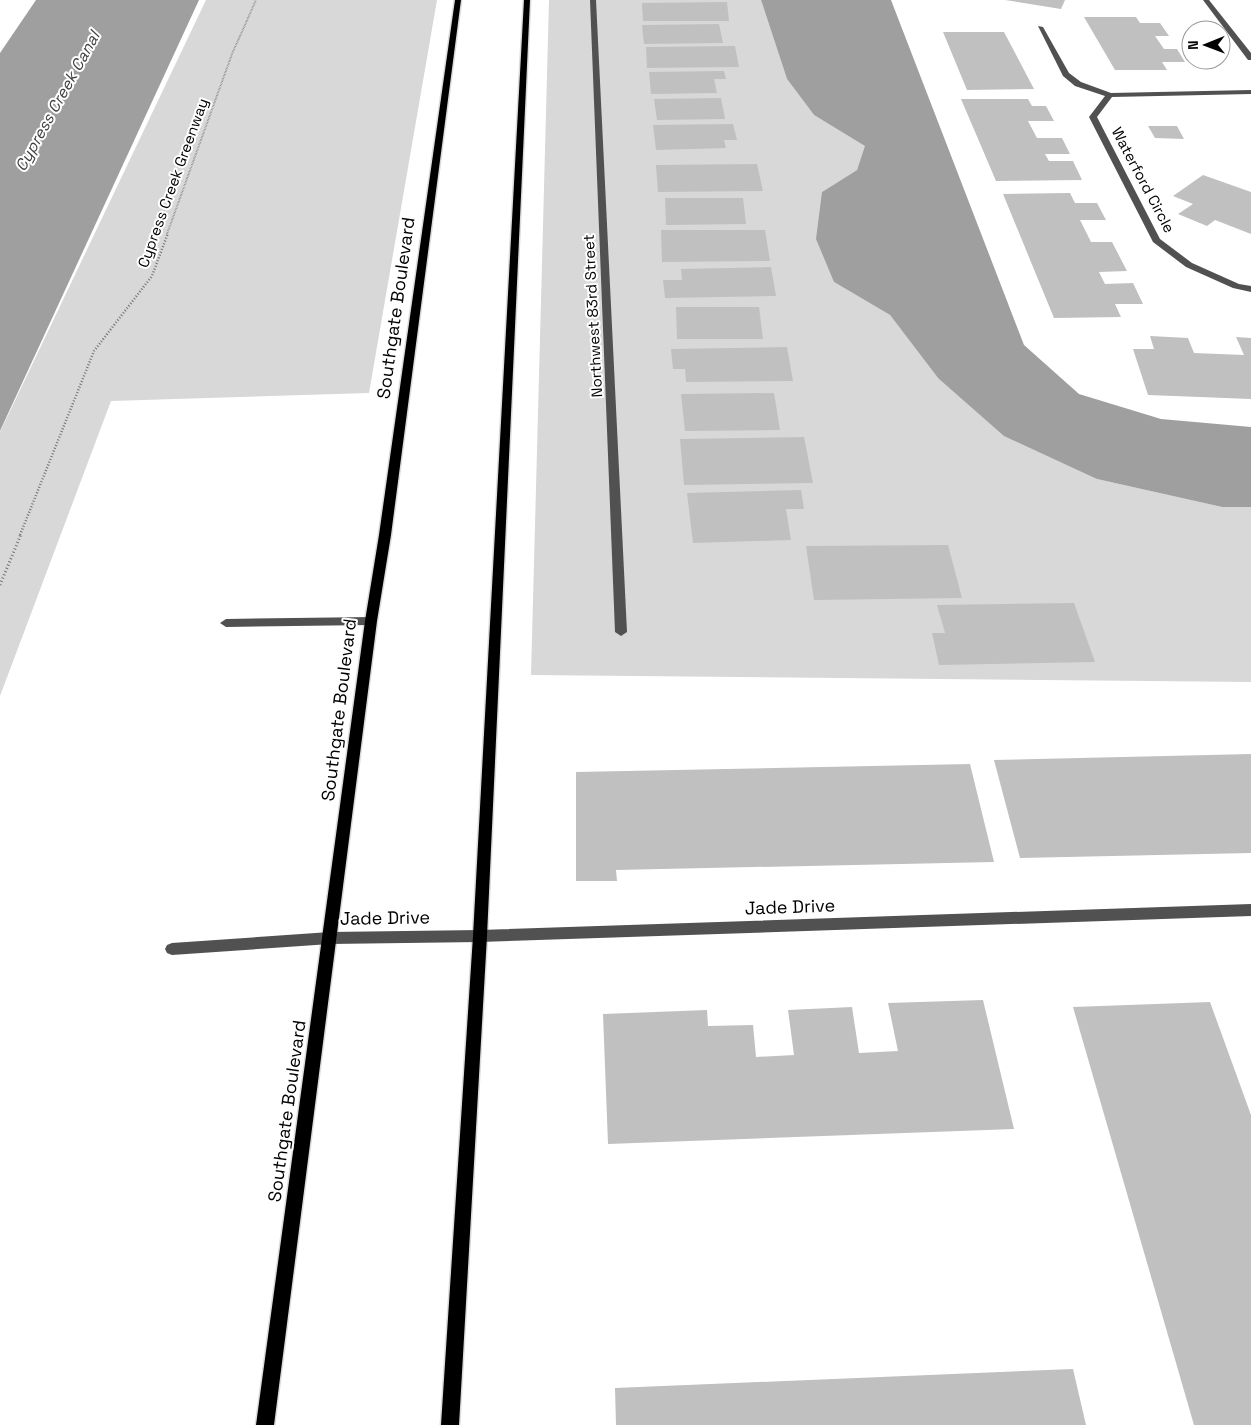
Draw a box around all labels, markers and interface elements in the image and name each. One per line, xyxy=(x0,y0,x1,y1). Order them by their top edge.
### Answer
north arrow xyxy=(1181,20,1231,70)
water label: Cypress Creek Canal xyxy=(10,26,106,175)
text: N xyxy=(1184,40,1202,50)
street label: Cypress Creek Greenway xyxy=(133,96,212,270)
street label: Waterford Circle xyxy=(1108,124,1179,236)
street label: Southgate Boulevard xyxy=(371,215,420,400)
street label: Northwest 83rd Street xyxy=(579,234,606,398)
street label: Southgate Boulevard xyxy=(316,617,361,802)
street label: Jade Drive xyxy=(744,893,836,920)
street label: Jade Drive xyxy=(340,905,430,930)
street label: Southgate Boulevard xyxy=(262,1018,311,1203)

